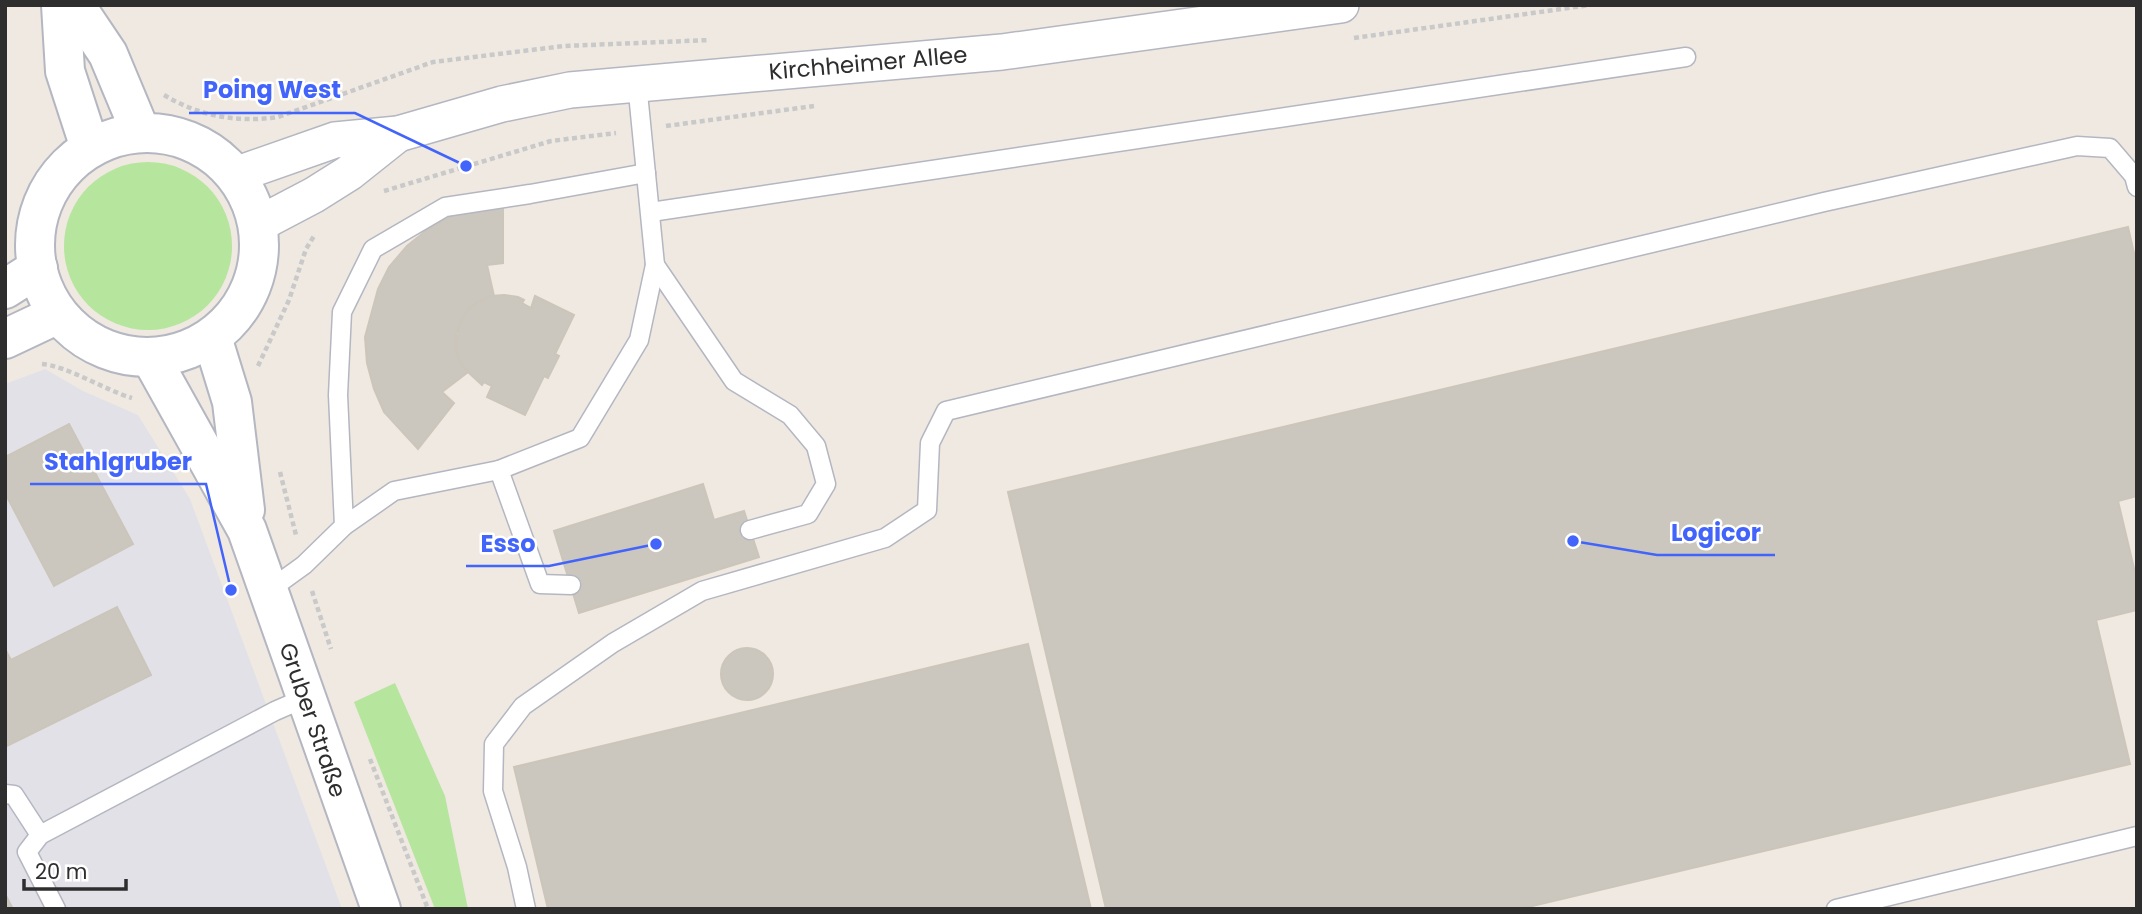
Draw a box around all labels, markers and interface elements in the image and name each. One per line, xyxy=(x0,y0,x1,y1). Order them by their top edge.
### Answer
street label: Kirchheimer Allee xyxy=(767,38,969,88)
callout: Poing West xyxy=(189,68,355,113)
text: Poing West xyxy=(203,73,341,106)
callout: Stahlgruber xyxy=(30,439,206,484)
text: Stahlgruber xyxy=(44,445,192,478)
callout: Logicor xyxy=(1657,510,1775,555)
text: Logicor xyxy=(1671,516,1761,549)
callout: Esso xyxy=(466,521,549,566)
text: Esso xyxy=(480,527,536,560)
street label: Gruber Straße xyxy=(272,638,354,802)
scale bar xyxy=(24,848,126,892)
text: 20 m xyxy=(35,857,88,886)

